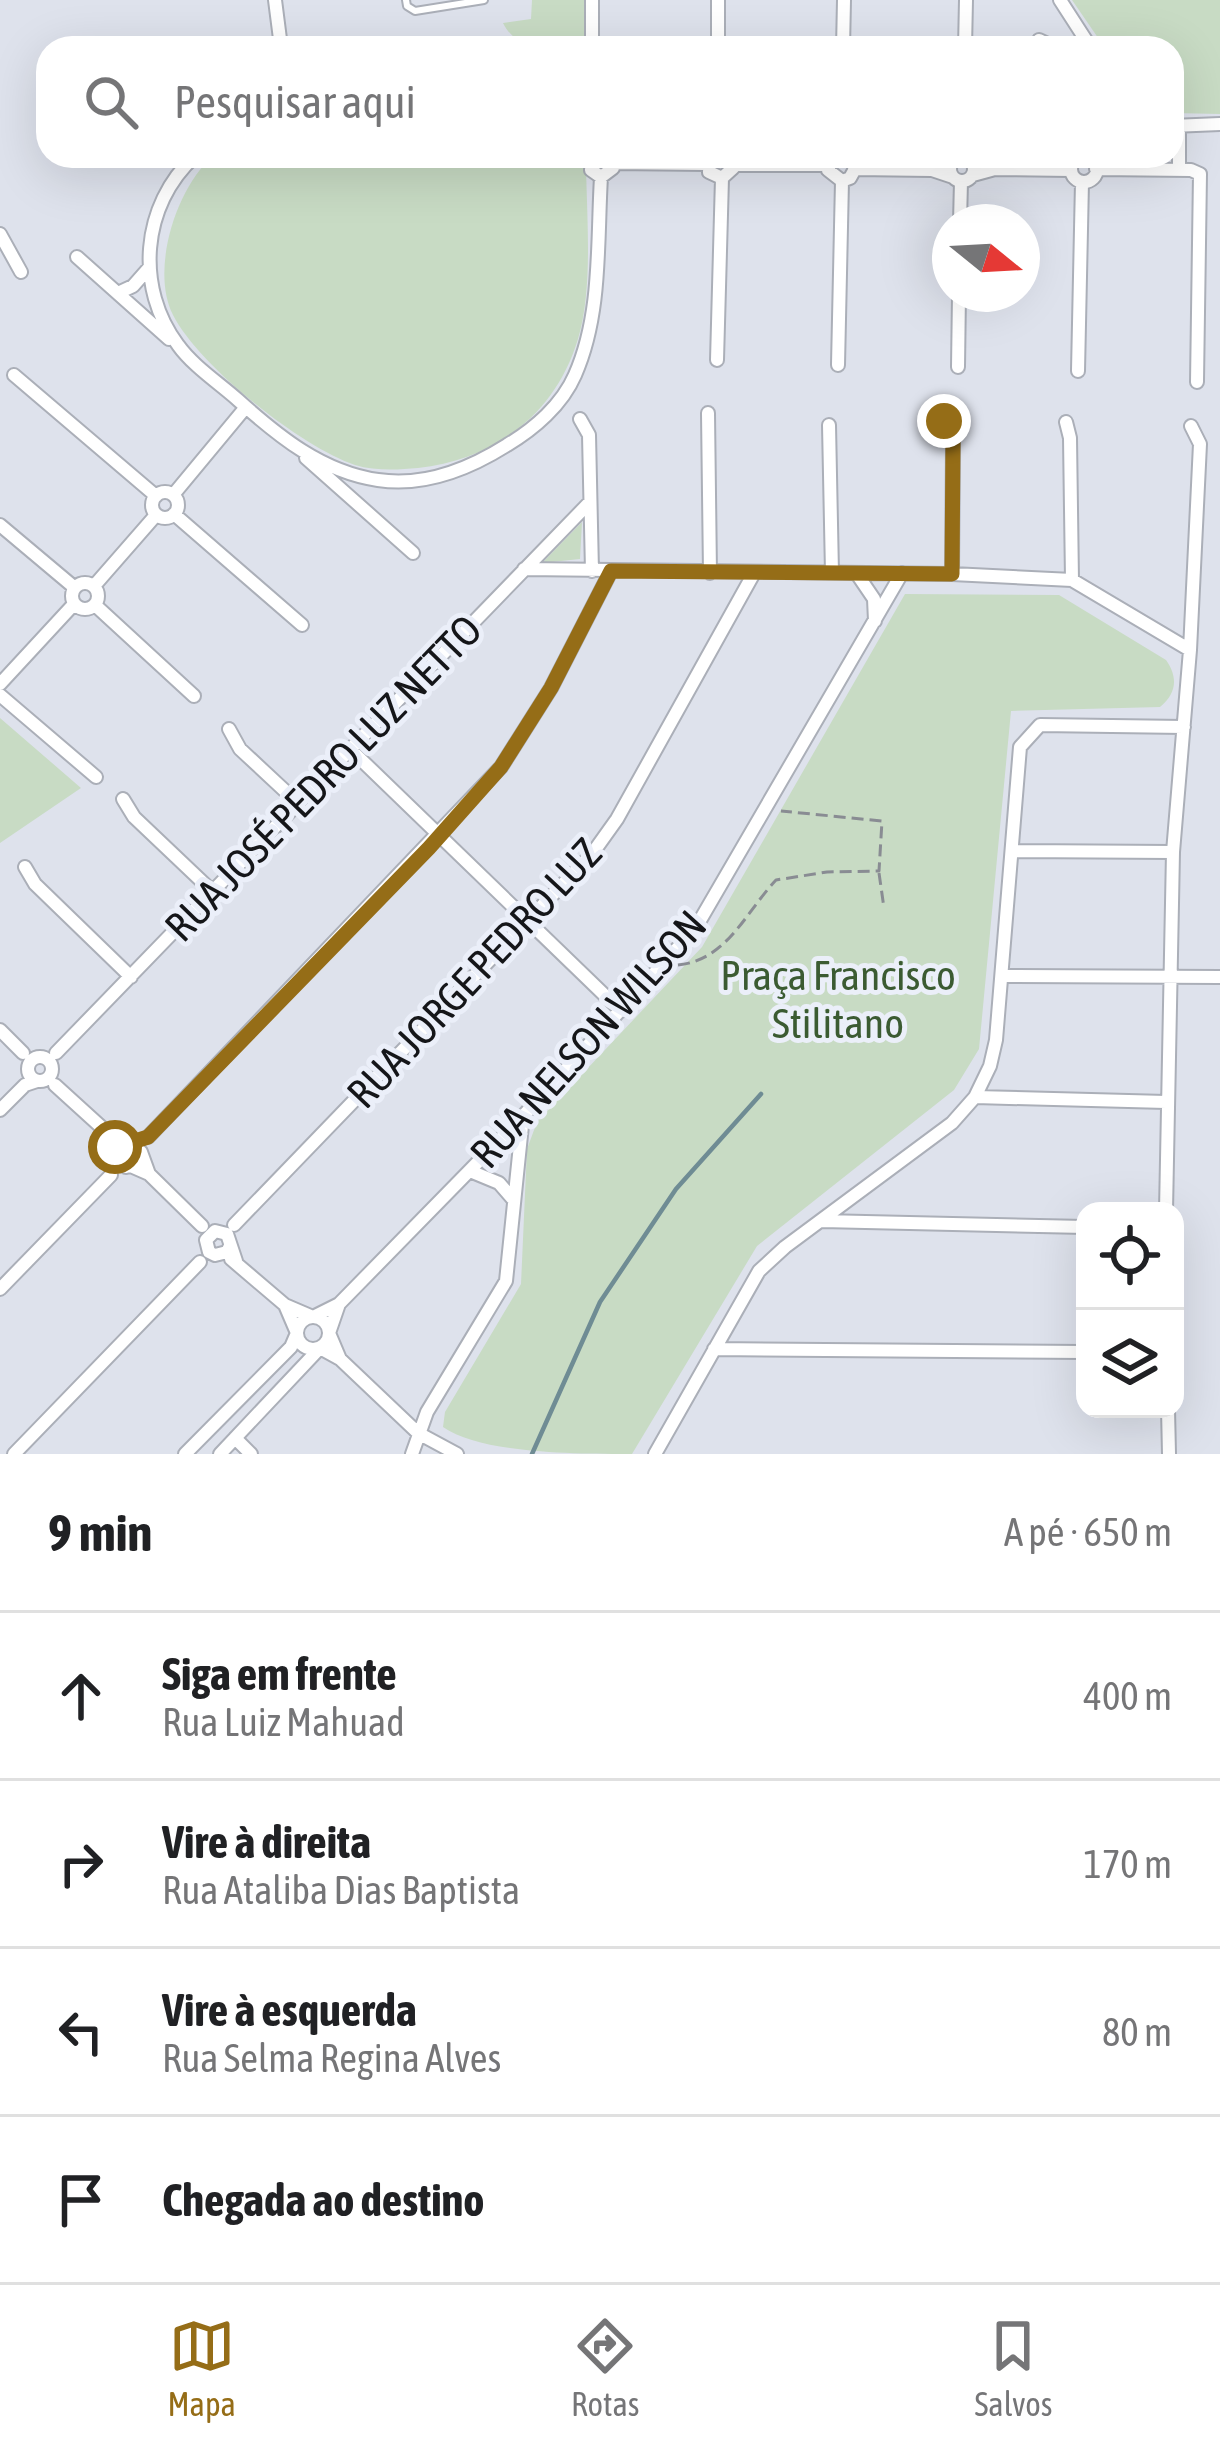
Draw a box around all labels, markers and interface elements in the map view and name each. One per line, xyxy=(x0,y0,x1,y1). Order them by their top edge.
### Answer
search box xyxy=(36,36,1184,168)
icon: search xyxy=(78,69,144,135)
text: Pesquisar aqui xyxy=(174,76,416,128)
north arrow xyxy=(932,204,1040,312)
route end xyxy=(917,394,971,448)
street label: RUA JOSÉ PEDRO LUZ NETTO xyxy=(155,606,491,950)
street label: RUA JORGE PEDRO LUZ xyxy=(337,829,611,1117)
street label: RUA NELSON WILSON xyxy=(460,901,716,1177)
park label: Praça Francisco Stilitano xyxy=(720,951,956,1047)
route start xyxy=(88,1120,142,1174)
map controls xyxy=(1076,1202,1184,1418)
button: locate xyxy=(1076,1202,1184,1310)
button: layers xyxy=(1076,1310,1184,1418)
text: 9 min xyxy=(48,1503,152,1562)
text: A pé · 650 m xyxy=(1004,1510,1172,1554)
text: Siga em frente xyxy=(162,1648,397,1700)
icon: ahead xyxy=(48,1663,114,1729)
text: 400 m xyxy=(1084,1674,1172,1718)
text: Rua Luiz Mahuad xyxy=(162,1700,405,1744)
text: Vire à direita xyxy=(162,1816,371,1868)
icon: right xyxy=(48,1831,114,1897)
text: 170 m xyxy=(1084,1842,1172,1886)
text: Rua Ataliba Dias Baptista xyxy=(162,1868,520,1912)
text: Vire à esquerda xyxy=(162,1984,417,2036)
icon: left xyxy=(48,1999,114,2065)
text: 80 m xyxy=(1102,2010,1172,2054)
text: Rua Selma Regina Alves xyxy=(162,2036,501,2080)
icon: arrive xyxy=(48,2167,114,2233)
text: Chegada ao destino xyxy=(162,2174,484,2226)
tab: Mapa xyxy=(167,2313,236,2423)
tab: Rotas xyxy=(571,2313,639,2423)
tab: Salvos xyxy=(974,2313,1052,2423)

